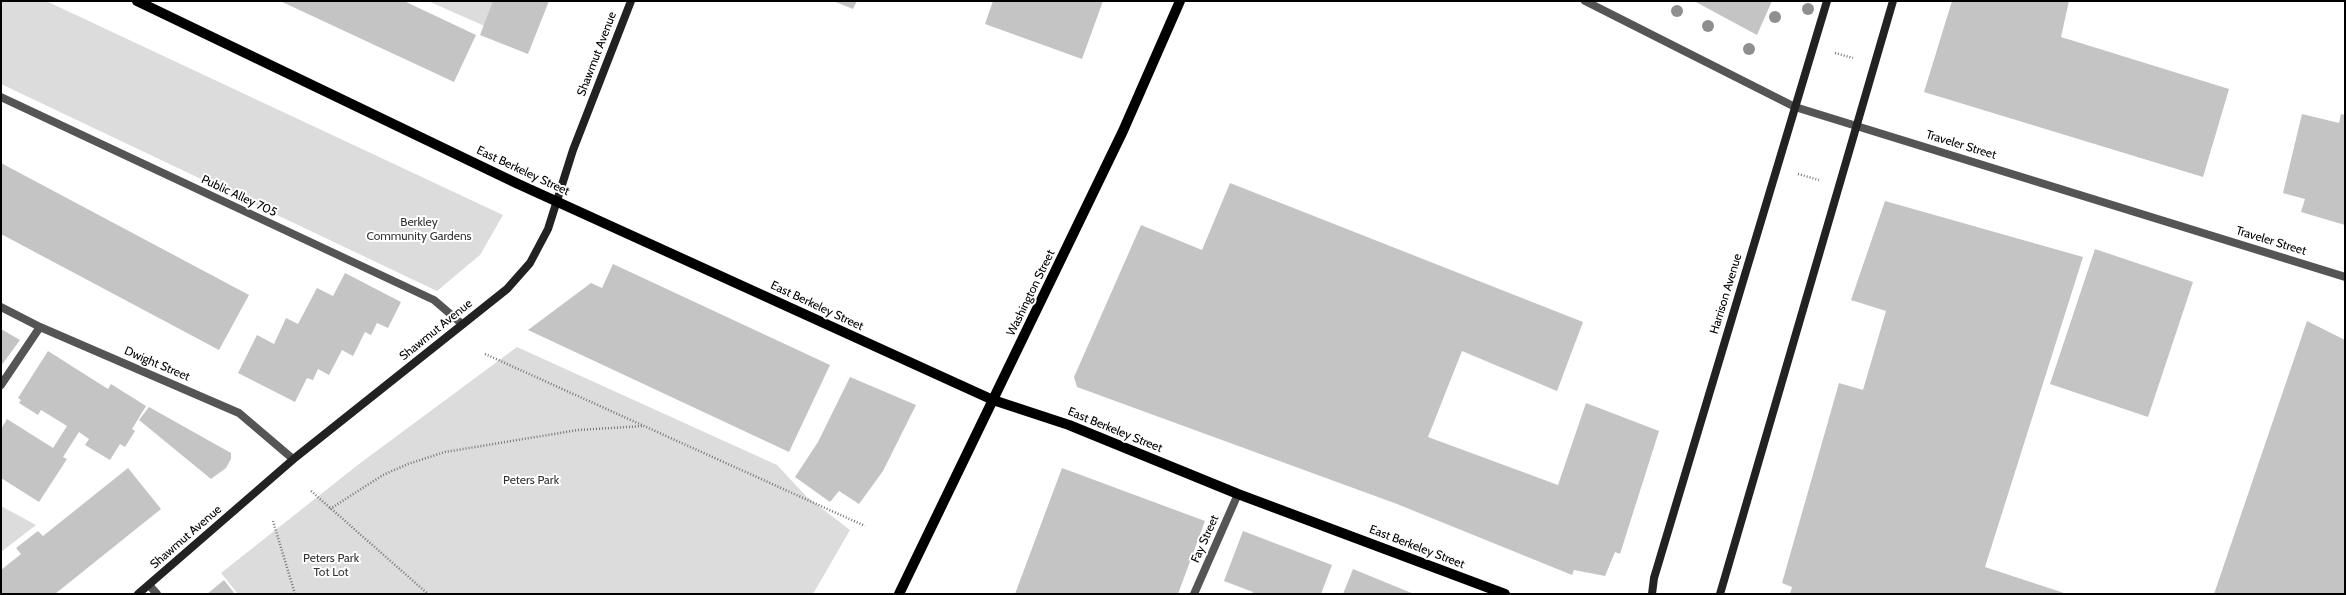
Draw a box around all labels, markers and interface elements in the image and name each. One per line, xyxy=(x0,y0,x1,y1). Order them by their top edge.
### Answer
street label: Shawmut Avenue xyxy=(574,10,620,98)
street label: Traveler Street xyxy=(1924,127,1998,163)
street label: East Berkeley Street xyxy=(474,143,572,199)
street label: Public Alley 705 xyxy=(199,172,279,220)
park label: Berkley Community Gardens xyxy=(366,215,472,243)
street label: Traveler Street xyxy=(2234,223,2308,259)
street label: Washington Street xyxy=(1004,248,1058,338)
street label: Harrison Avenue xyxy=(1707,252,1745,336)
street label: East Berkeley Street xyxy=(768,278,866,334)
street label: Shawmut Avenue xyxy=(397,296,475,364)
street label: Dwight Street xyxy=(122,344,192,384)
street label: East Berkeley Street xyxy=(1066,404,1164,456)
park label: Peters Park xyxy=(503,473,559,487)
street label: Shawmut Avenue xyxy=(148,502,224,572)
street label: Fay Street xyxy=(1188,513,1222,565)
street label: East Berkeley Street xyxy=(1367,522,1467,572)
park label: Peters Park Tot Lot xyxy=(303,551,359,579)

